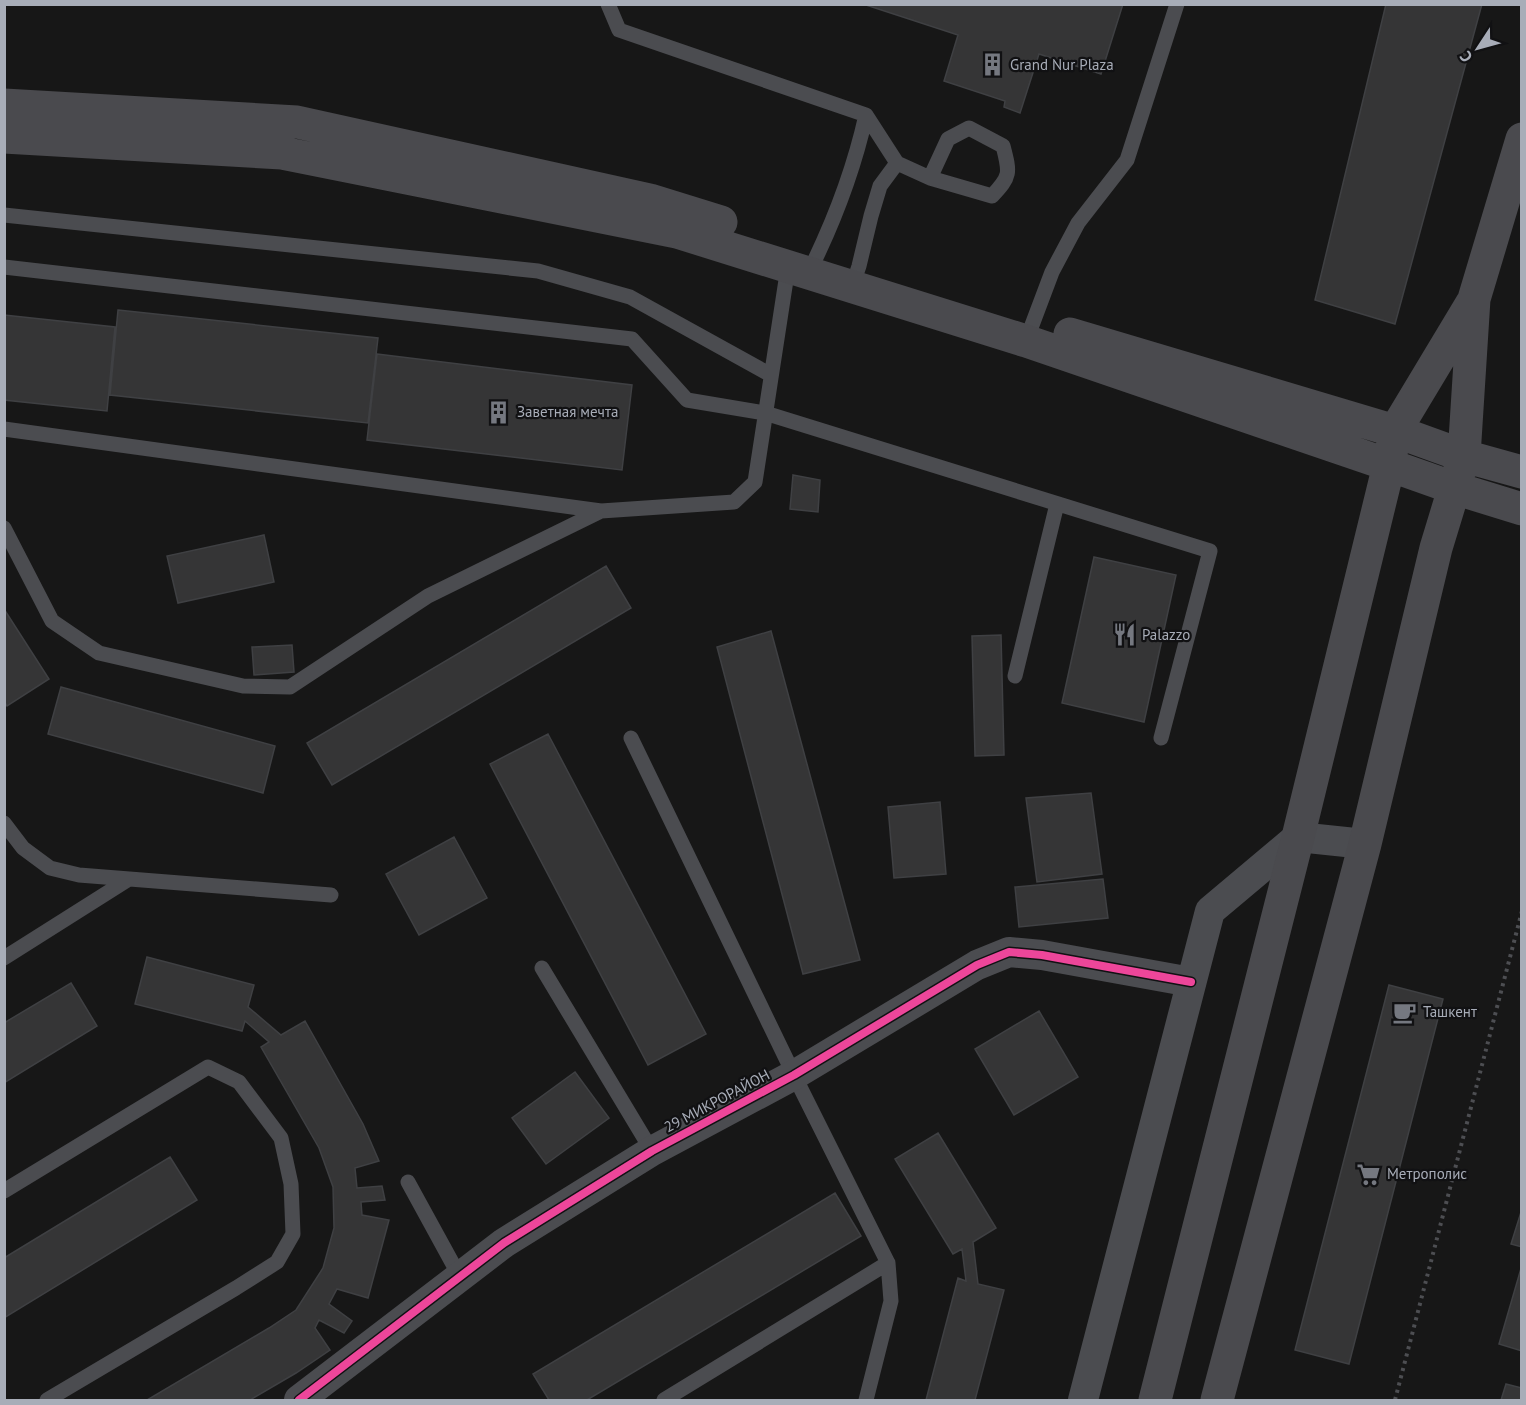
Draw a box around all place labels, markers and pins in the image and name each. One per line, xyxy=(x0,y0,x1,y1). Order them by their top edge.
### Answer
building icon: Grand Nur Plaza xyxy=(979,52,1005,78)
place label: Grand Nur Plaza xyxy=(1010,55,1114,74)
building icon: Заветная мечта xyxy=(486,399,512,425)
place label: Заветная мечта xyxy=(517,402,618,421)
restaurant icon: Palazzo xyxy=(1111,622,1137,648)
place label: Palazzo xyxy=(1142,625,1190,644)
cafe icon: Ташкент xyxy=(1392,999,1418,1025)
place label: Ташкент xyxy=(1423,1002,1477,1021)
supermarket icon: Метрополис xyxy=(1356,1161,1382,1187)
place label: Метрополис xyxy=(1387,1164,1467,1183)

